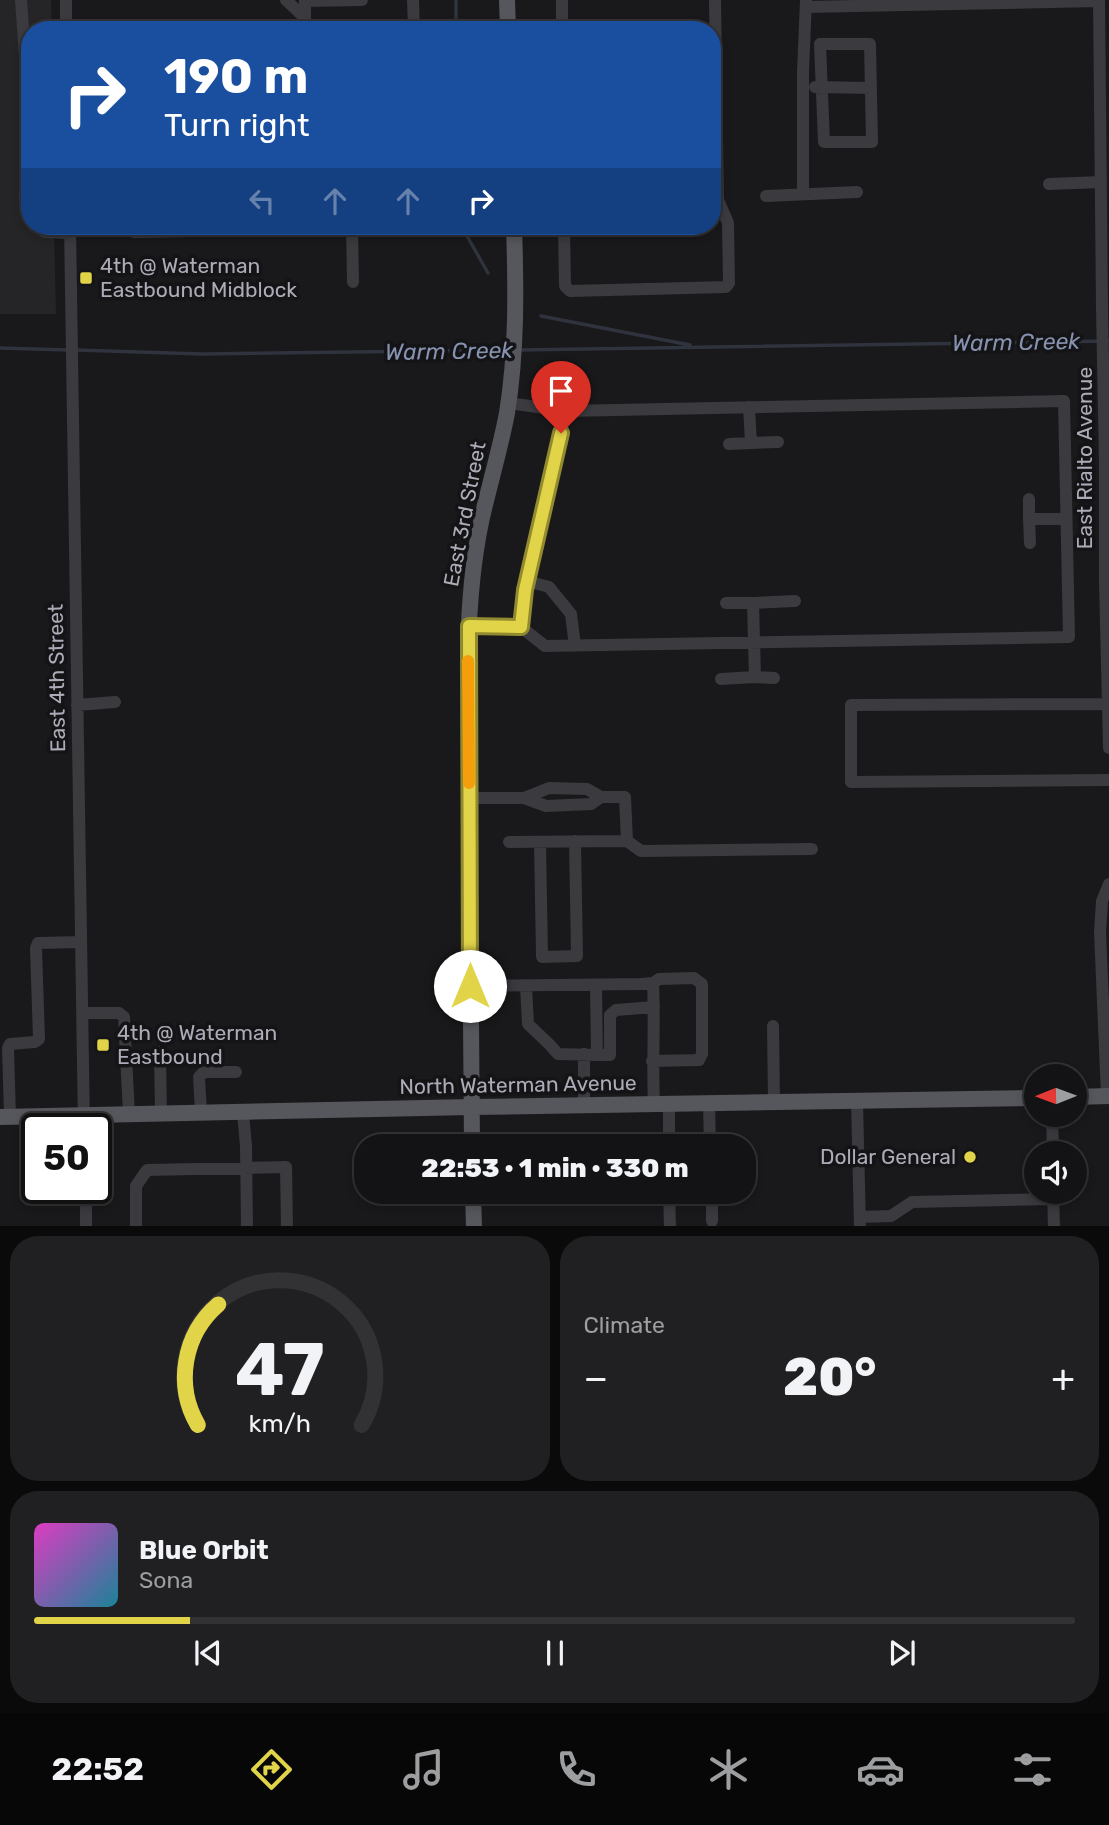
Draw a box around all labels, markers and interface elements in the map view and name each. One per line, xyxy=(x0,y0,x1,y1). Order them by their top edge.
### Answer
text: 190 m xyxy=(164,47,308,105)
icon: right xyxy=(49,49,140,140)
text: Turn right xyxy=(164,106,309,144)
icon: left xyxy=(243,182,281,220)
icon: ahead xyxy=(316,182,354,220)
icon: ahead xyxy=(389,182,427,220)
icon: right xyxy=(462,182,500,220)
place label: 4th @ Waterman Eastbound Midblock xyxy=(100,253,297,302)
marker: 4th @ Waterman Eastbound Midblock xyxy=(78,270,94,286)
water label: Warm Creek xyxy=(952,327,1081,357)
water label: Warm Creek xyxy=(385,336,514,366)
pin xyxy=(531,361,591,433)
street label: East Rialto Avenue xyxy=(1072,367,1097,549)
icon: arrive xyxy=(542,372,580,410)
street label: East 3rd Street xyxy=(438,439,491,588)
street label: East 4th Street xyxy=(43,604,70,752)
position arrow xyxy=(433,949,507,1023)
place label: 4th @ Waterman Eastbound xyxy=(117,1020,277,1069)
marker: 4th @ Waterman Eastbound xyxy=(95,1037,111,1053)
north arrow xyxy=(1024,1064,1087,1127)
map controls xyxy=(1024,1064,1087,1204)
street label: North Waterman Avenue xyxy=(399,1070,637,1099)
speed limit sign: 50 xyxy=(21,1113,112,1204)
button: sound xyxy=(1024,1141,1087,1204)
place label: Dollar General xyxy=(820,1144,956,1169)
marker: Dollar General xyxy=(962,1149,978,1165)
text: 22:53 · 1 min · 330 m xyxy=(421,1153,689,1184)
text: Climate xyxy=(584,1311,665,1339)
text: 47 xyxy=(235,1327,325,1413)
text: 20° xyxy=(783,1346,876,1408)
text: − xyxy=(584,1355,608,1401)
text: + xyxy=(1051,1355,1075,1401)
text: km/h xyxy=(249,1408,311,1437)
text: Blue Orbit xyxy=(139,1535,269,1566)
text: Sona xyxy=(139,1566,193,1594)
icon: previous xyxy=(189,1634,227,1672)
icon: pause xyxy=(536,1634,574,1672)
icon: next xyxy=(883,1634,921,1672)
icon: directions xyxy=(247,1745,296,1794)
icon: music xyxy=(399,1745,448,1794)
icon: phone xyxy=(552,1745,601,1794)
icon: climate xyxy=(704,1745,753,1794)
icon: car xyxy=(856,1745,905,1794)
icon: filters xyxy=(1008,1745,1057,1794)
text: 22:52 xyxy=(52,1750,144,1788)

